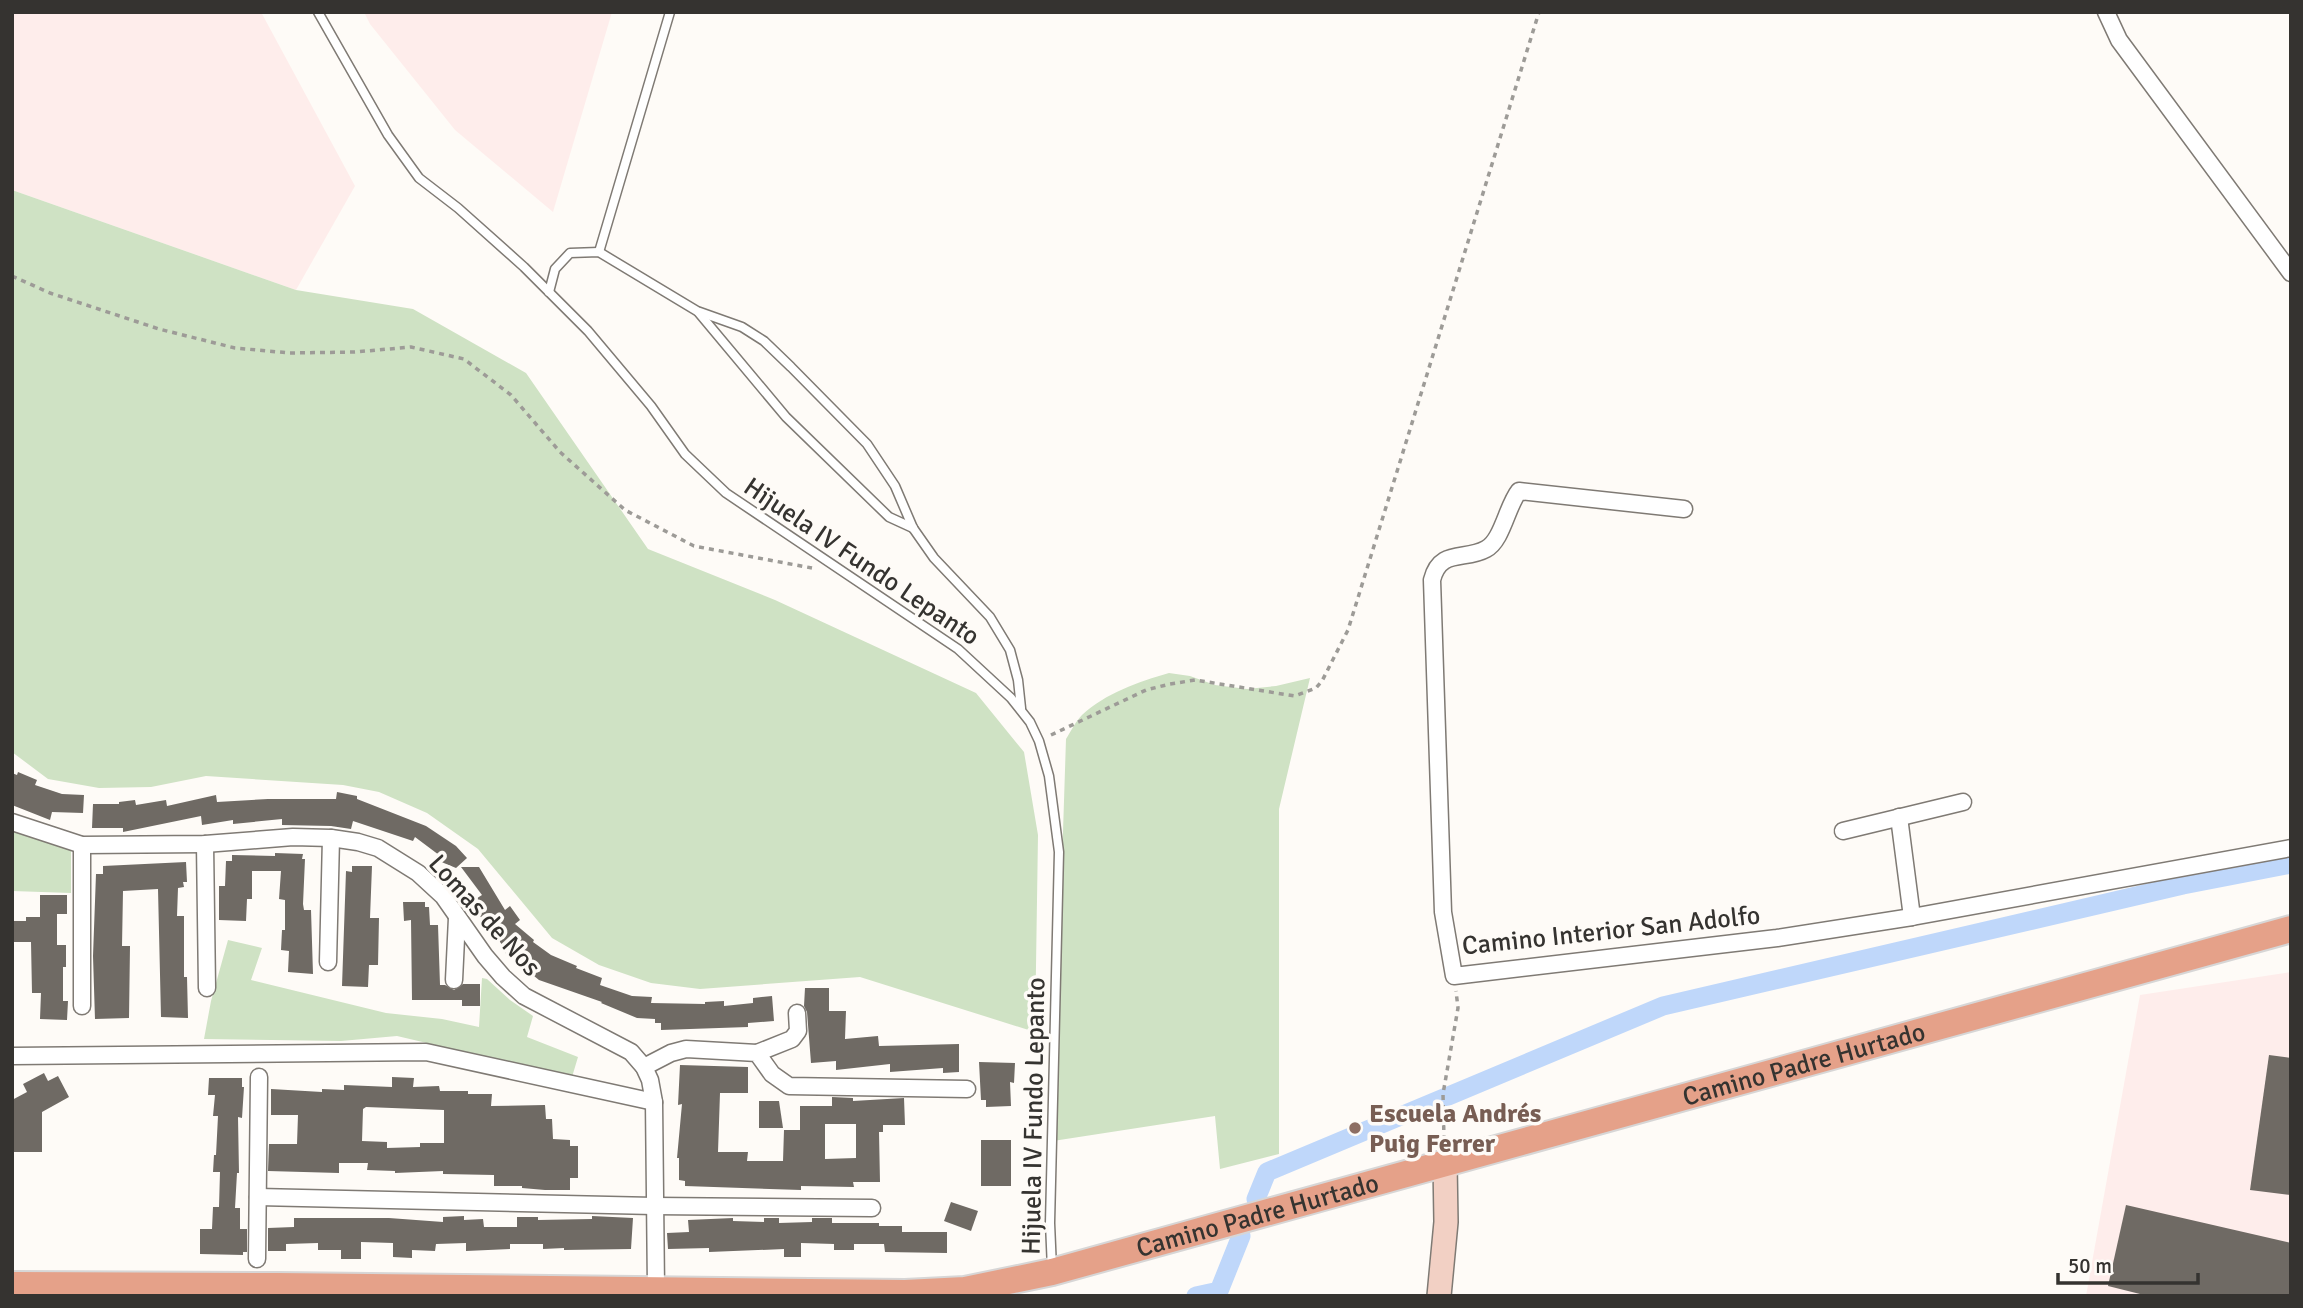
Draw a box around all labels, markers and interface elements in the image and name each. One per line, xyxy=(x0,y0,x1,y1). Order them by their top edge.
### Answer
street label: Hijuela IV Fundo Lepanto xyxy=(737,471,985,653)
street label: Lomas de Nos xyxy=(421,848,547,983)
street label: Camino Interior San Adolfo xyxy=(1461,899,1762,963)
street label: Hijuela IV Fundo Lepanto xyxy=(1016,977,1052,1255)
street label: Camino Padre Hurtado xyxy=(1679,1016,1929,1114)
place label: Escuela Andrés Puig Ferrer xyxy=(1369,1098,1541,1160)
marker: Escuela Andrés Puig Ferrer xyxy=(1347,1120,1363,1136)
street label: Camino Padre Hurtado xyxy=(1133,1167,1382,1265)
scale bar xyxy=(2058,1242,2198,1286)
text: 50 m xyxy=(2068,1253,2112,1279)

